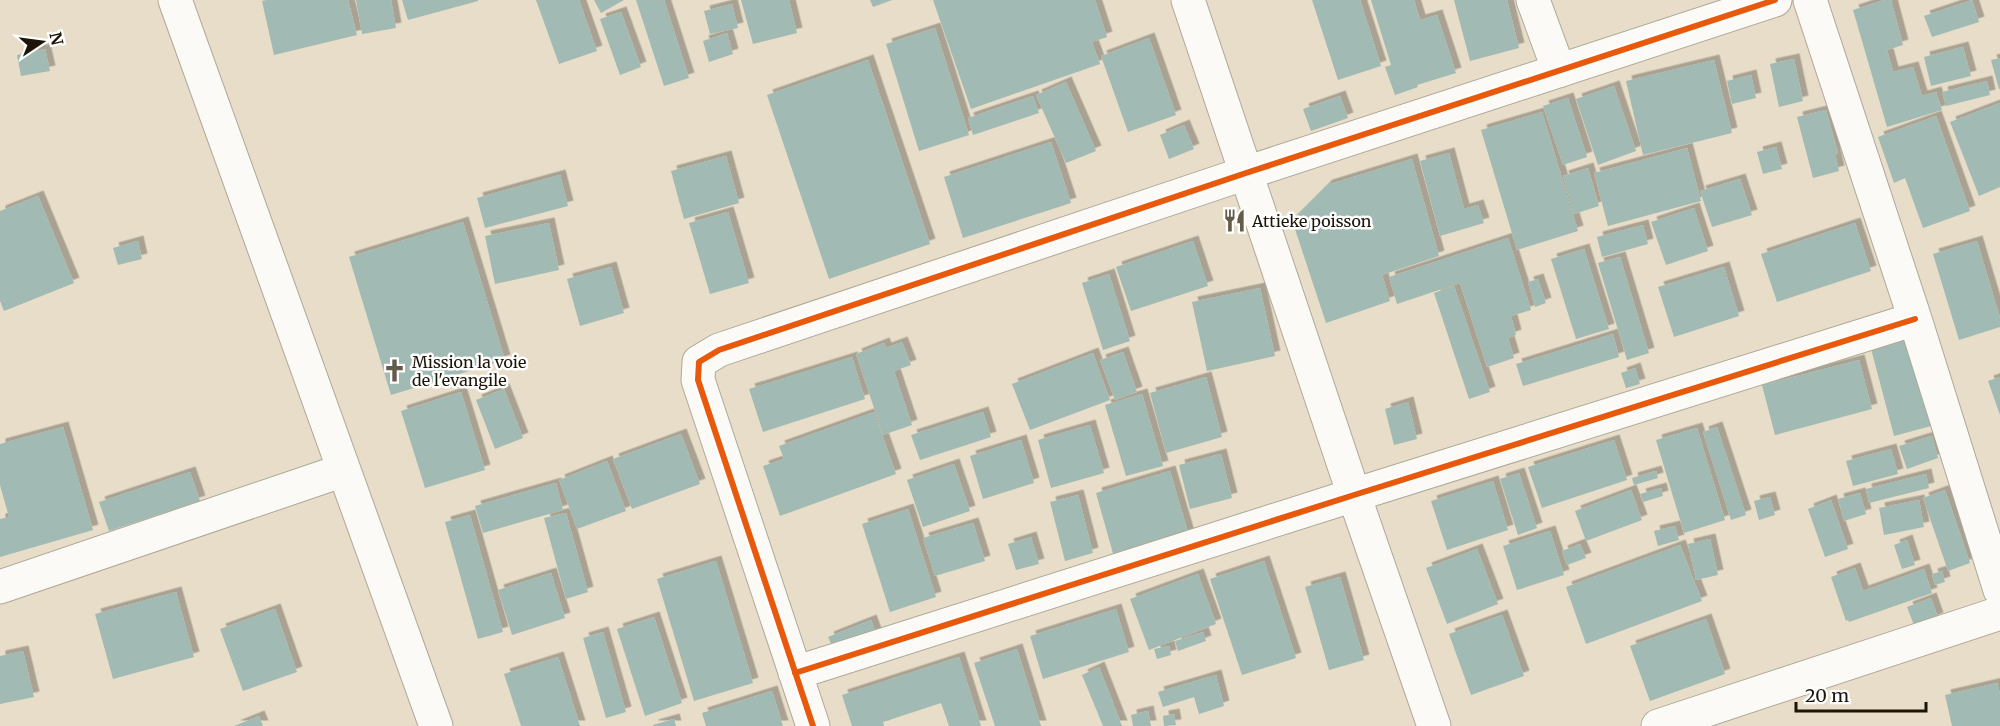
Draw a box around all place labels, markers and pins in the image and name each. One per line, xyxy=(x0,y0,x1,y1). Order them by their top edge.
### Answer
restaurant icon: Attieke poisson xyxy=(1221,208,1247,234)
place label: Attieke poisson xyxy=(1251,211,1372,231)
place label: Mission la voie de l'evangile xyxy=(412,352,526,390)
church icon: Mission la voie de l'evangile xyxy=(381,358,407,384)

